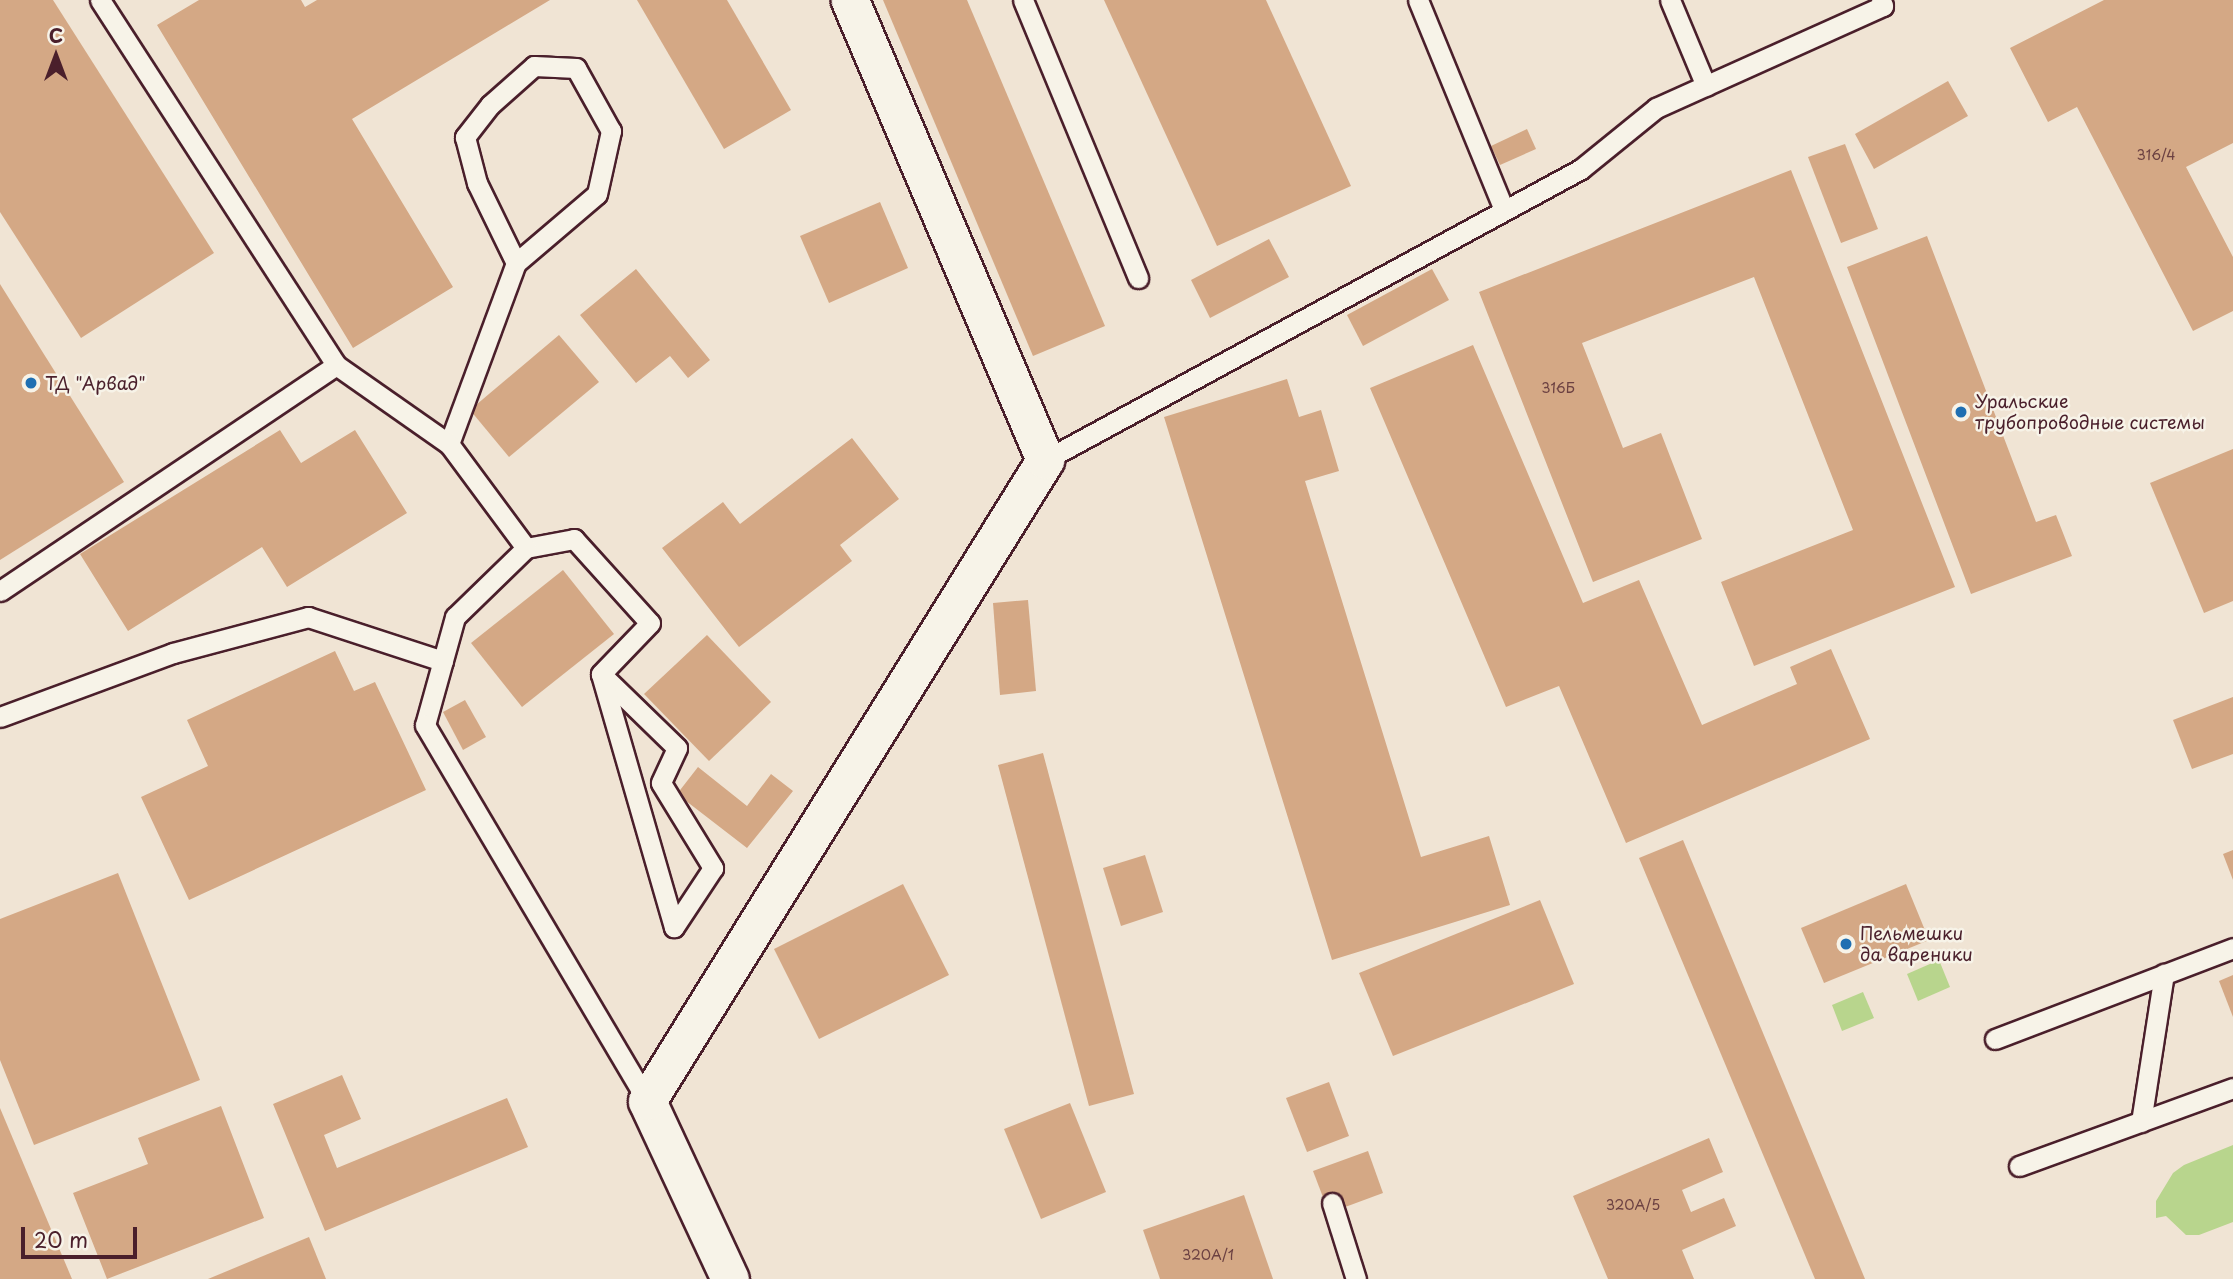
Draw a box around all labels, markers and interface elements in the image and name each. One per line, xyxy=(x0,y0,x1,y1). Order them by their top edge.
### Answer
north arrow xyxy=(21,21,91,91)
text: С xyxy=(49,21,63,49)
house number: 316/4 xyxy=(2136,147,2176,163)
place label: ТД "Арвад" xyxy=(45,372,146,394)
marker: ТД "Арвад" xyxy=(23,375,39,391)
house number: 316Б xyxy=(1541,380,1575,396)
place label: Уральские трубопроводные системы xyxy=(1975,391,2205,434)
marker: Уральские трубопроводные системы xyxy=(1953,404,1969,420)
place label: Пельмешки да вареники xyxy=(1860,923,1973,965)
marker: Пельмешки да вареники xyxy=(1838,936,1854,952)
house number: 320А/5 xyxy=(1606,1197,1660,1213)
scale bar xyxy=(24,1212,140,1256)
text: 20 m xyxy=(34,1223,88,1255)
house number: 320А/1 xyxy=(1182,1247,1234,1263)

